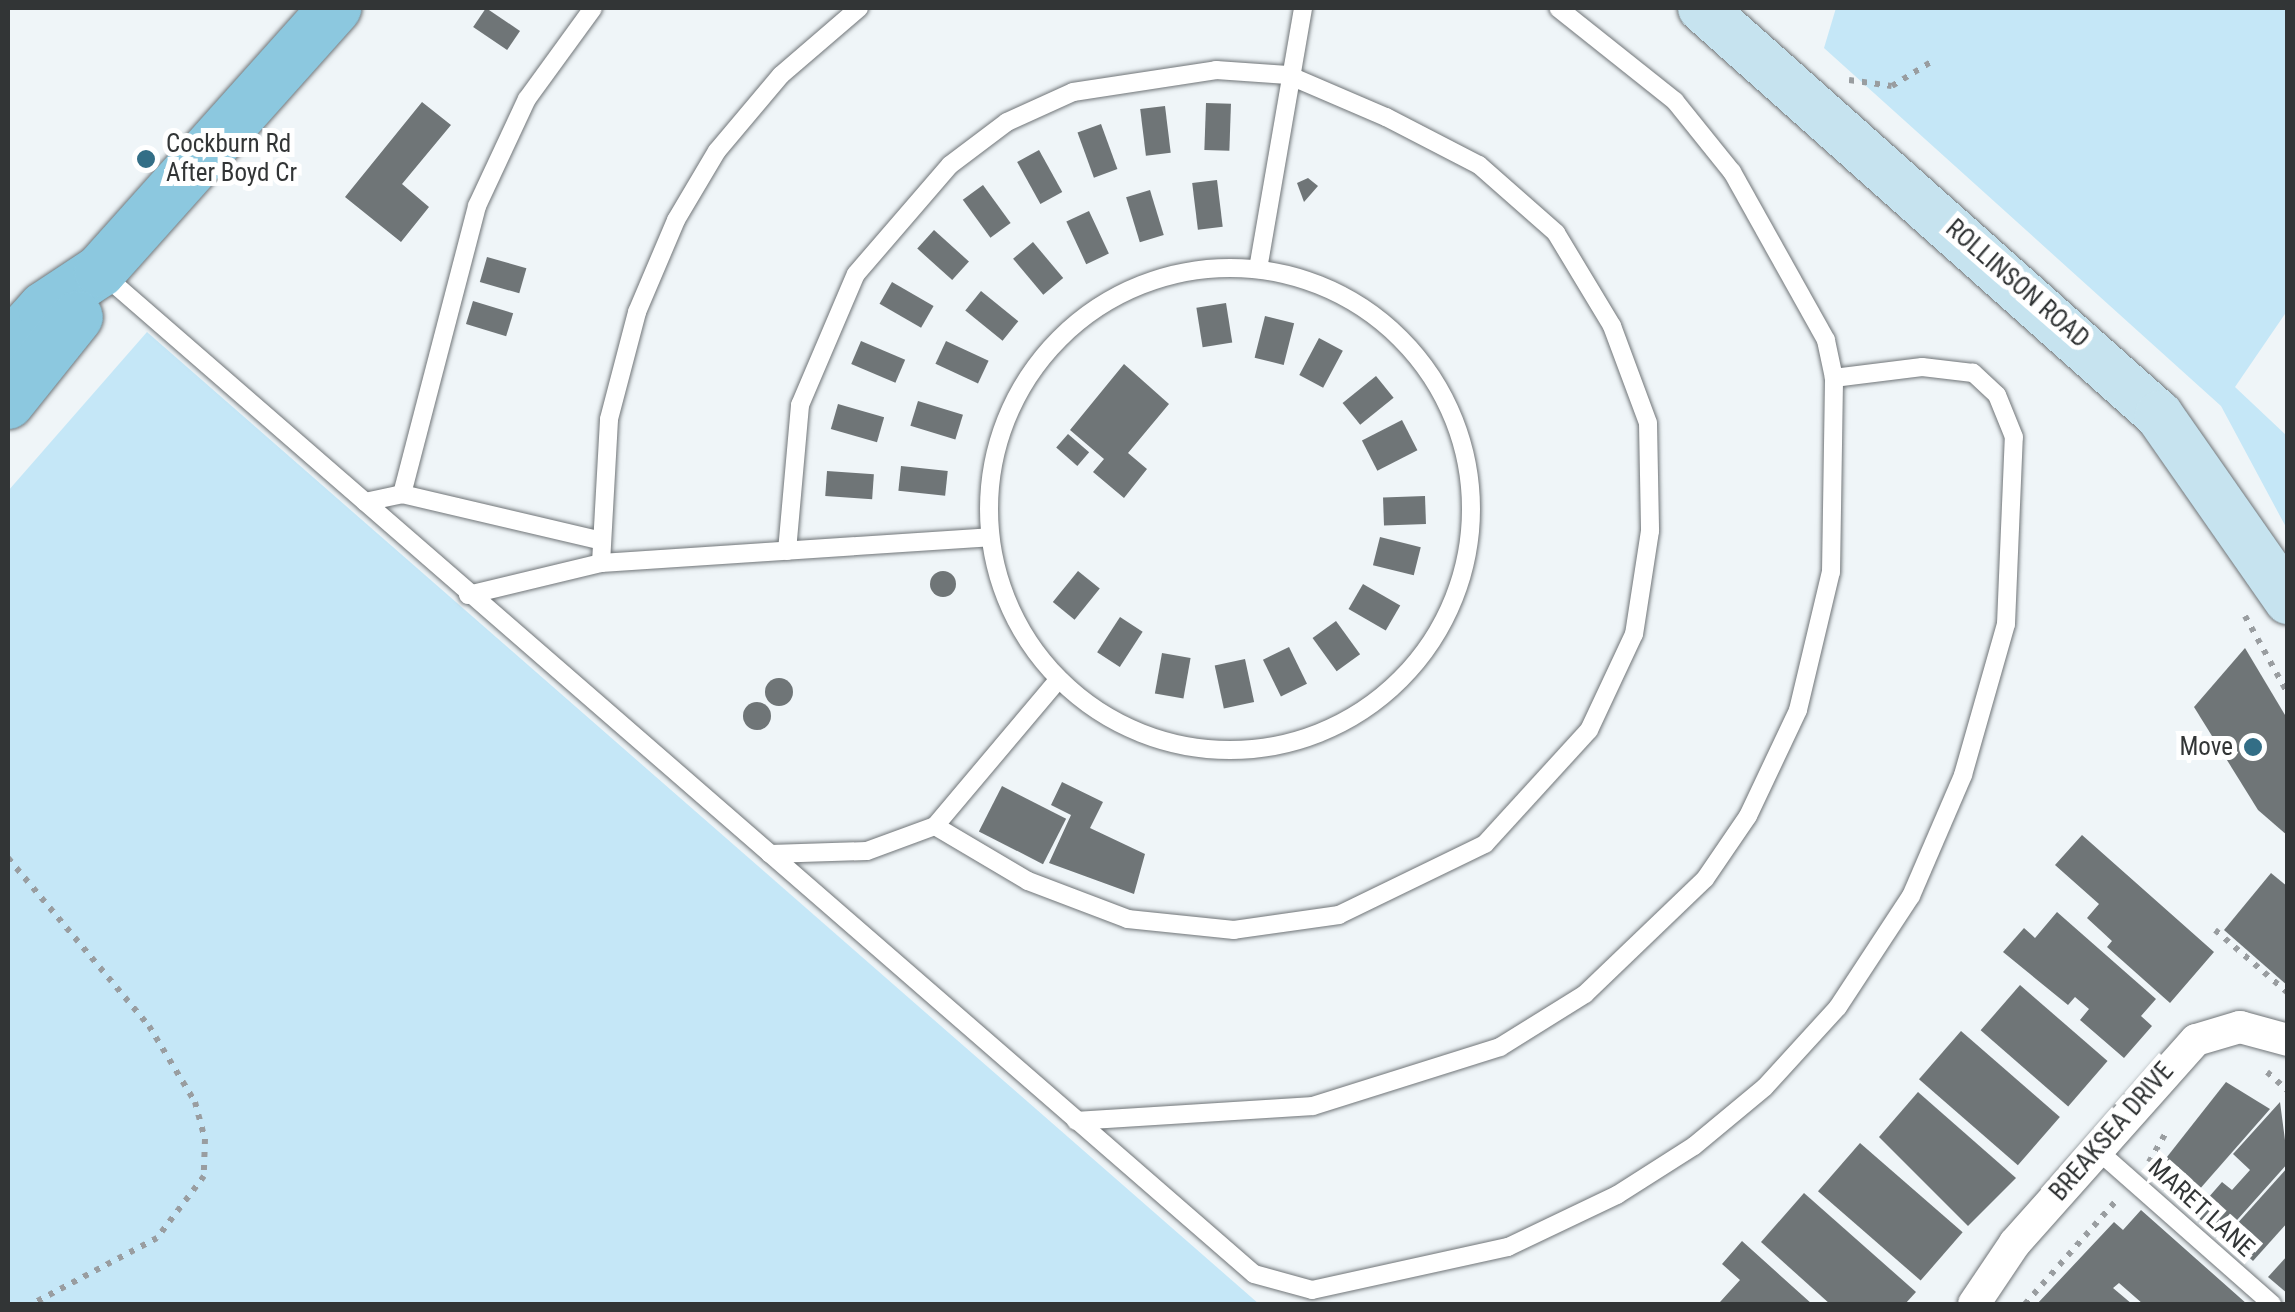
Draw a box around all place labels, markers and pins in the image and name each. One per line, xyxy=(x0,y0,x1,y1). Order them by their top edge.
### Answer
place label: Cockburn Rd After Boyd Cr xyxy=(166,130,297,189)
marker: Cockburn Rd After Boyd Cr xyxy=(135,148,157,170)
place label: Move xyxy=(2179,732,2233,762)
marker: Move xyxy=(2242,736,2264,758)

